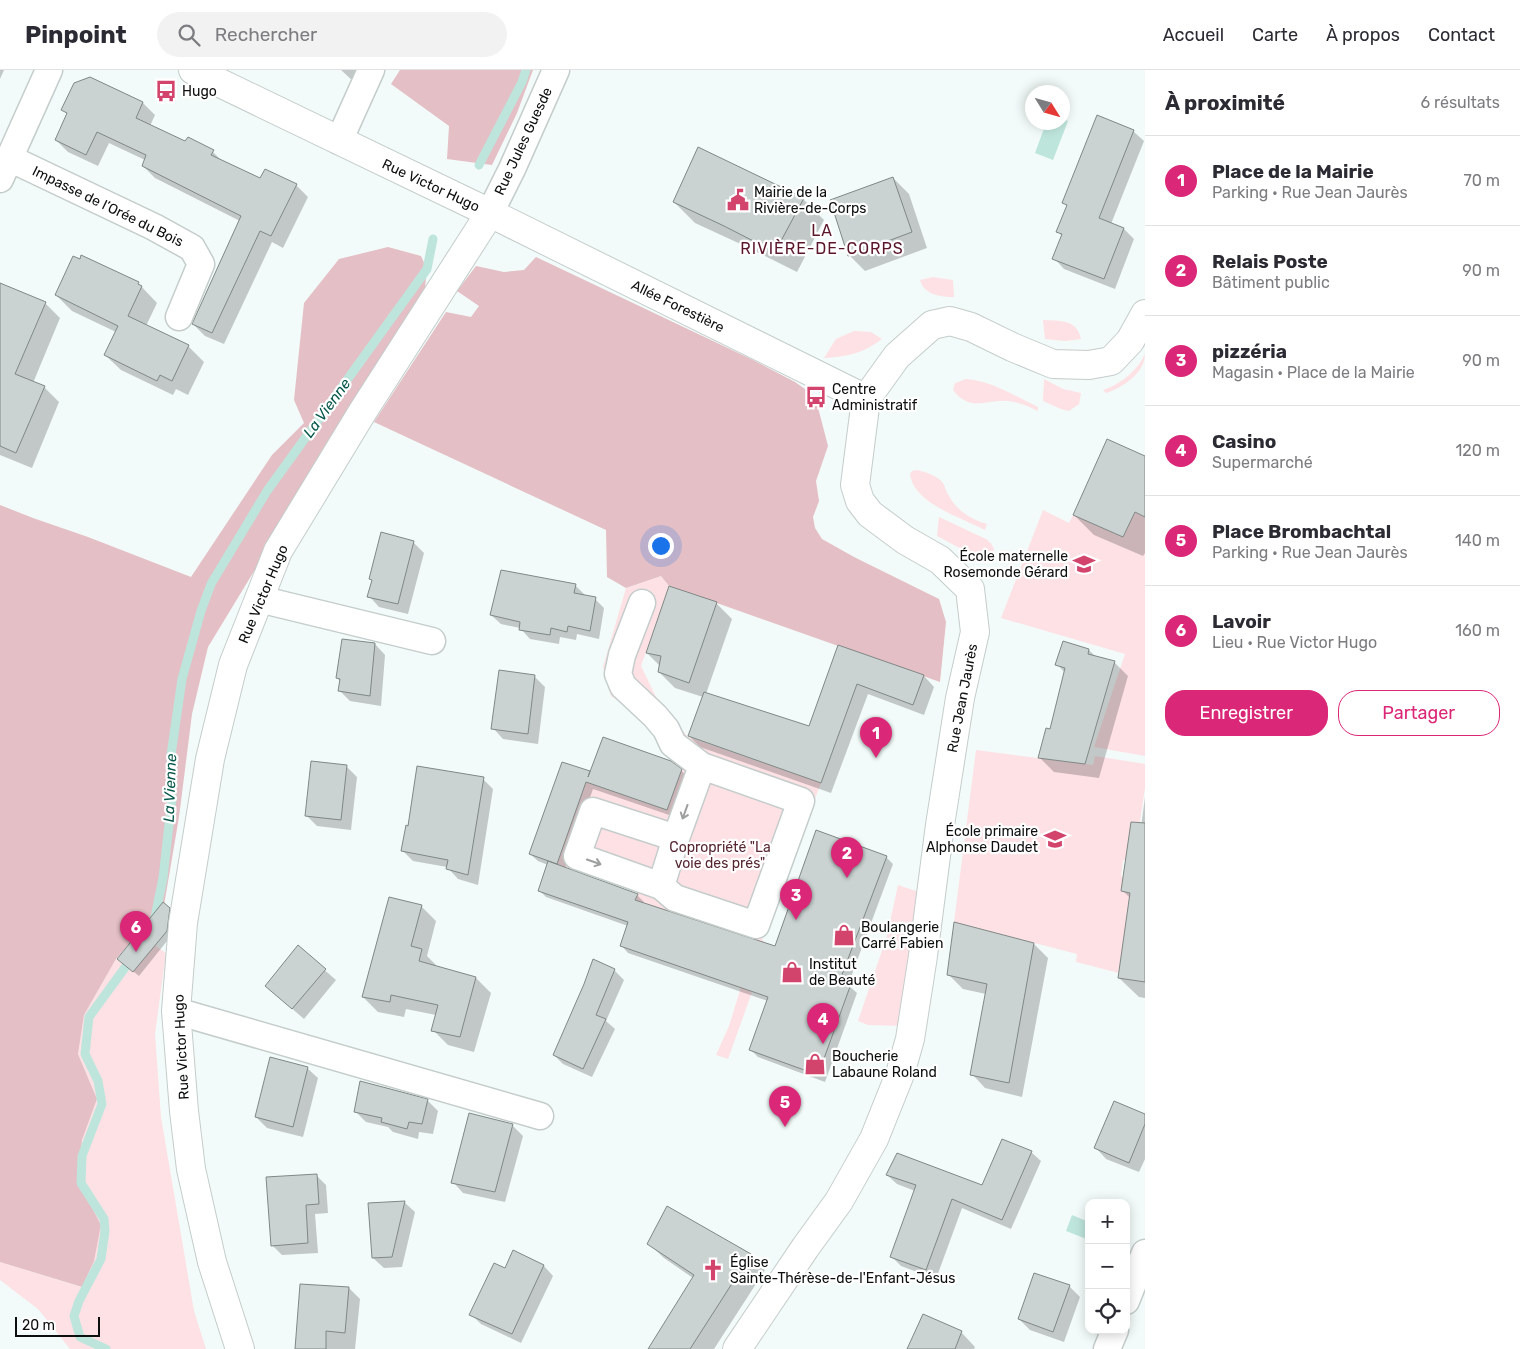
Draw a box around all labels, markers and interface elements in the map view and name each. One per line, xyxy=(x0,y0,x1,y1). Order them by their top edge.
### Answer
search box xyxy=(157,12,507,57)
text: Pinpoint xyxy=(25,21,127,49)
icon: search xyxy=(175,21,203,49)
text: Rechercher xyxy=(215,23,317,46)
text: Accueil xyxy=(1163,24,1224,46)
text: Carte xyxy=(1252,24,1298,46)
text: À propos xyxy=(1326,24,1400,46)
text: Contact xyxy=(1428,24,1495,46)
bus stop icon: Hugo xyxy=(153,78,179,104)
place label: Hugo xyxy=(182,83,217,100)
street label: Rue Jules Guesde xyxy=(491,84,556,198)
north arrow xyxy=(1025,85,1070,130)
text: À proximité xyxy=(1165,90,1285,115)
text: 6 résultats xyxy=(1420,93,1500,112)
street label: Rue Victor Hugo xyxy=(379,155,482,215)
text: Place de la Mairie xyxy=(1212,160,1374,183)
street label: Impasse de l’Orée du Bois xyxy=(30,162,186,250)
text: 1 xyxy=(1177,171,1185,190)
text: 70 m xyxy=(1463,171,1500,190)
text: Parking · Rue Jean Jaurès xyxy=(1212,183,1408,202)
place label: Mairie de la Rivière-de-Corps xyxy=(754,184,866,217)
public building icon: Mairie de la Rivière-de-Corps xyxy=(725,187,751,213)
district label: LA RIVIÈRE-DE-CORPS xyxy=(740,221,904,258)
text: Relais Poste xyxy=(1212,250,1328,273)
text: 2 xyxy=(1176,261,1186,280)
text: 90 m xyxy=(1462,261,1500,280)
text: Bâtiment public xyxy=(1212,273,1330,292)
street label: Allée Forestière xyxy=(629,277,727,336)
text: pizzéria xyxy=(1212,340,1287,363)
text: 3 xyxy=(1176,351,1186,370)
text: 90 m xyxy=(1462,351,1500,370)
text: Magasin · Place de la Mairie xyxy=(1212,363,1415,382)
water label: La Vienne xyxy=(299,374,355,441)
place label: Centre Administratif xyxy=(832,381,918,414)
bus stop icon: Centre Administratif xyxy=(803,384,829,410)
text: Casino xyxy=(1212,430,1276,453)
text: 4 xyxy=(1176,441,1186,460)
text: 120 m xyxy=(1455,441,1500,460)
text: Supermarché xyxy=(1212,453,1313,472)
text: Place Brombachtal xyxy=(1212,520,1391,543)
text: 5 xyxy=(1176,531,1186,550)
text: 140 m xyxy=(1455,531,1500,550)
your location xyxy=(648,533,674,559)
street label: Rue Victor Hugo xyxy=(235,542,292,646)
text: Parking · Rue Jean Jaurès xyxy=(1212,543,1408,562)
place label: École maternelle Rosemonde Gérard xyxy=(944,547,1068,581)
school or university icon: École maternelle Rosemonde Gérard xyxy=(1071,551,1097,577)
text: Lavoir xyxy=(1212,610,1271,633)
text: 6 xyxy=(1176,621,1186,640)
text: 160 m xyxy=(1455,621,1500,640)
text: Lieu · Rue Victor Hugo xyxy=(1212,633,1377,652)
street label: Rue Jean Jaurès xyxy=(944,642,981,754)
button: Enregistrer xyxy=(1165,690,1328,736)
button: Partager xyxy=(1338,690,1500,736)
pin: 1 xyxy=(860,717,892,758)
water label: La Vienne xyxy=(160,753,180,823)
one-way arrow xyxy=(680,804,689,819)
place label: École primaire Alphonse Daudet xyxy=(926,822,1039,856)
school or university icon: École primaire Alphonse Daudet xyxy=(1042,826,1068,852)
pin: 2 xyxy=(831,837,863,878)
park label: Copropriété "La voie des prés" xyxy=(669,839,771,872)
one-way arrow xyxy=(586,858,601,867)
pin: 3 xyxy=(780,879,812,920)
pin: 6 xyxy=(120,911,152,952)
place label: Boulangerie Carré Fabien xyxy=(861,919,943,952)
shop icon: Boulangerie Carré Fabien xyxy=(831,922,857,948)
place label: Institut de Beauté xyxy=(809,956,875,989)
shop icon: Institut de Beauté xyxy=(779,959,805,985)
street label: Rue Victor Hugo xyxy=(170,994,193,1100)
pin: 4 xyxy=(807,1003,839,1044)
place label: Boucherie Labaune Roland xyxy=(832,1048,937,1081)
shop icon: Boucherie Labaune Roland xyxy=(802,1051,828,1077)
pin: 5 xyxy=(769,1086,801,1127)
map controls xyxy=(1085,1199,1130,1334)
button: + xyxy=(1085,1199,1130,1244)
button: − xyxy=(1085,1244,1130,1289)
place label: Église Sainte-Thérèse-de-l'Enfant-Jésus xyxy=(730,1253,955,1287)
church icon: Église Sainte-Thérèse-de-l'Enfant-Jésus xyxy=(700,1257,726,1283)
button: locate xyxy=(1085,1289,1130,1334)
scale bar xyxy=(15,1314,100,1337)
text: 20 m xyxy=(22,1317,55,1334)

